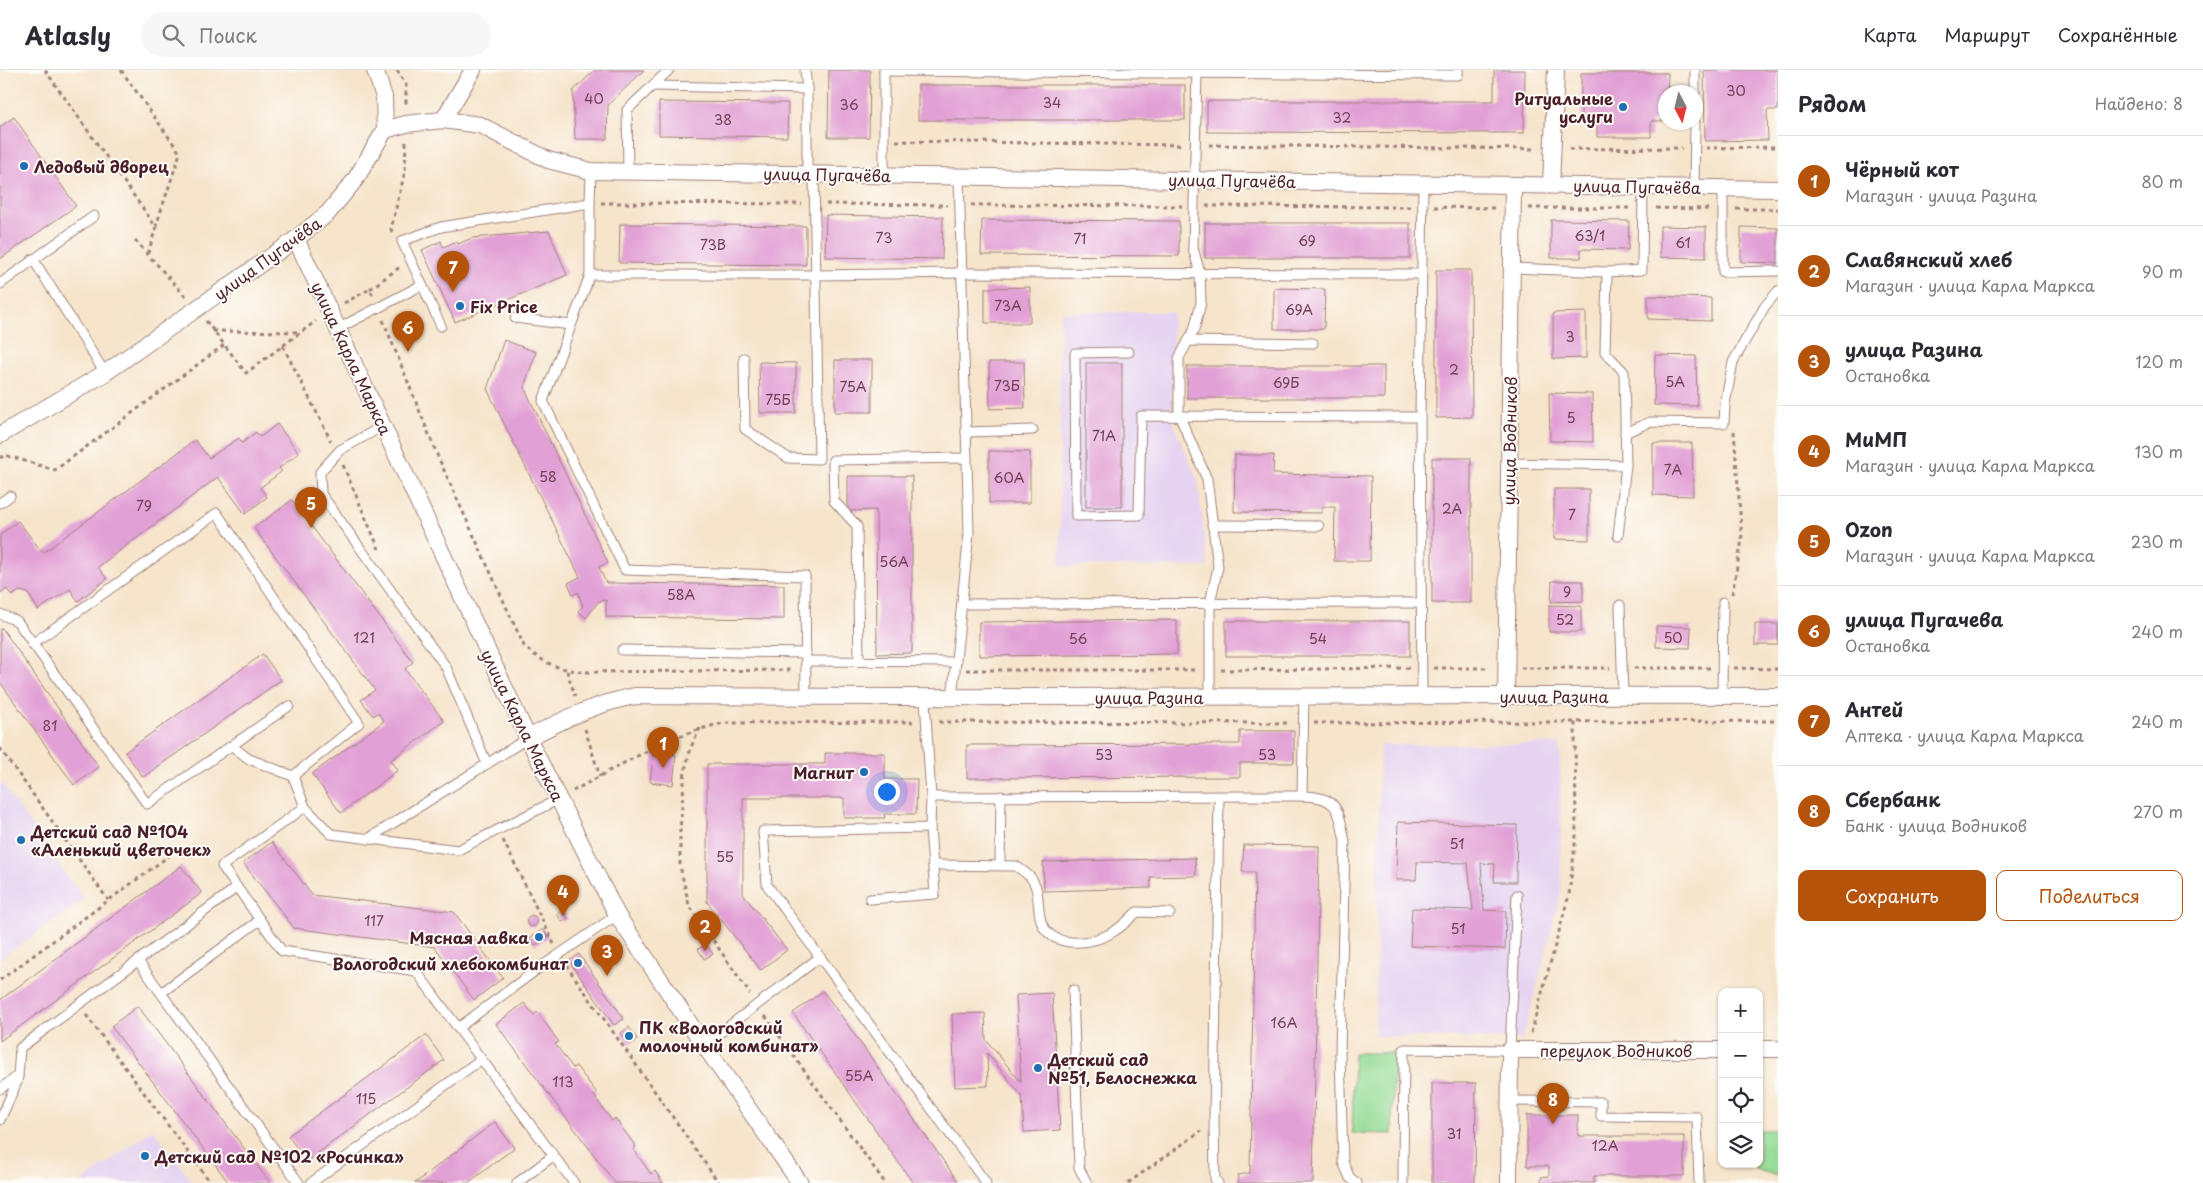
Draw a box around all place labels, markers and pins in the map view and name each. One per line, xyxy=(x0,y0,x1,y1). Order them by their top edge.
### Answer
place label: Ритуальные услуги xyxy=(1514,86,1613,128)
marker: Ритуальные услуги xyxy=(1617,101,1629,113)
place label: Ледовый дворец xyxy=(34,154,169,178)
marker: Ледовый дворец xyxy=(18,160,30,172)
pin: 7 xyxy=(437,251,469,292)
place label: Fix Price xyxy=(470,294,538,318)
marker: Fix Price xyxy=(454,300,466,312)
pin: 6 xyxy=(392,311,424,352)
pin: 5 xyxy=(295,487,327,528)
pin: 1 xyxy=(647,727,679,768)
place label: Магнит xyxy=(793,760,855,784)
marker: Магнит xyxy=(858,766,870,778)
place label: Детский сад №104 «Аленький цветочек» xyxy=(30,819,212,861)
marker: Детский сад №104 «Аленький цветочек» xyxy=(15,834,27,846)
pin: 4 xyxy=(547,875,579,916)
pin: 2 xyxy=(689,910,721,951)
place label: Мясная лавка xyxy=(410,925,529,949)
marker: Мясная лавка xyxy=(533,931,545,943)
pin: 3 xyxy=(591,935,623,976)
place label: Вологодский хлебокомбинат xyxy=(332,951,569,975)
marker: Вологодский хлебокомбинат xyxy=(572,957,584,969)
place label: ПК «Вологодский молочный комбинат» xyxy=(639,1015,819,1057)
marker: ПК «Вологодский молочный комбинат» xyxy=(623,1030,635,1042)
place label: Детский сад №51, Белоснежка xyxy=(1047,1047,1197,1089)
marker: Детский сад №51, Белоснежка xyxy=(1032,1062,1044,1074)
pin: 8 xyxy=(1537,1083,1569,1124)
place label: Детский сад №102 «Росинка» xyxy=(154,1144,404,1168)
marker: Детский сад №102 «Росинка» xyxy=(139,1150,151,1162)

